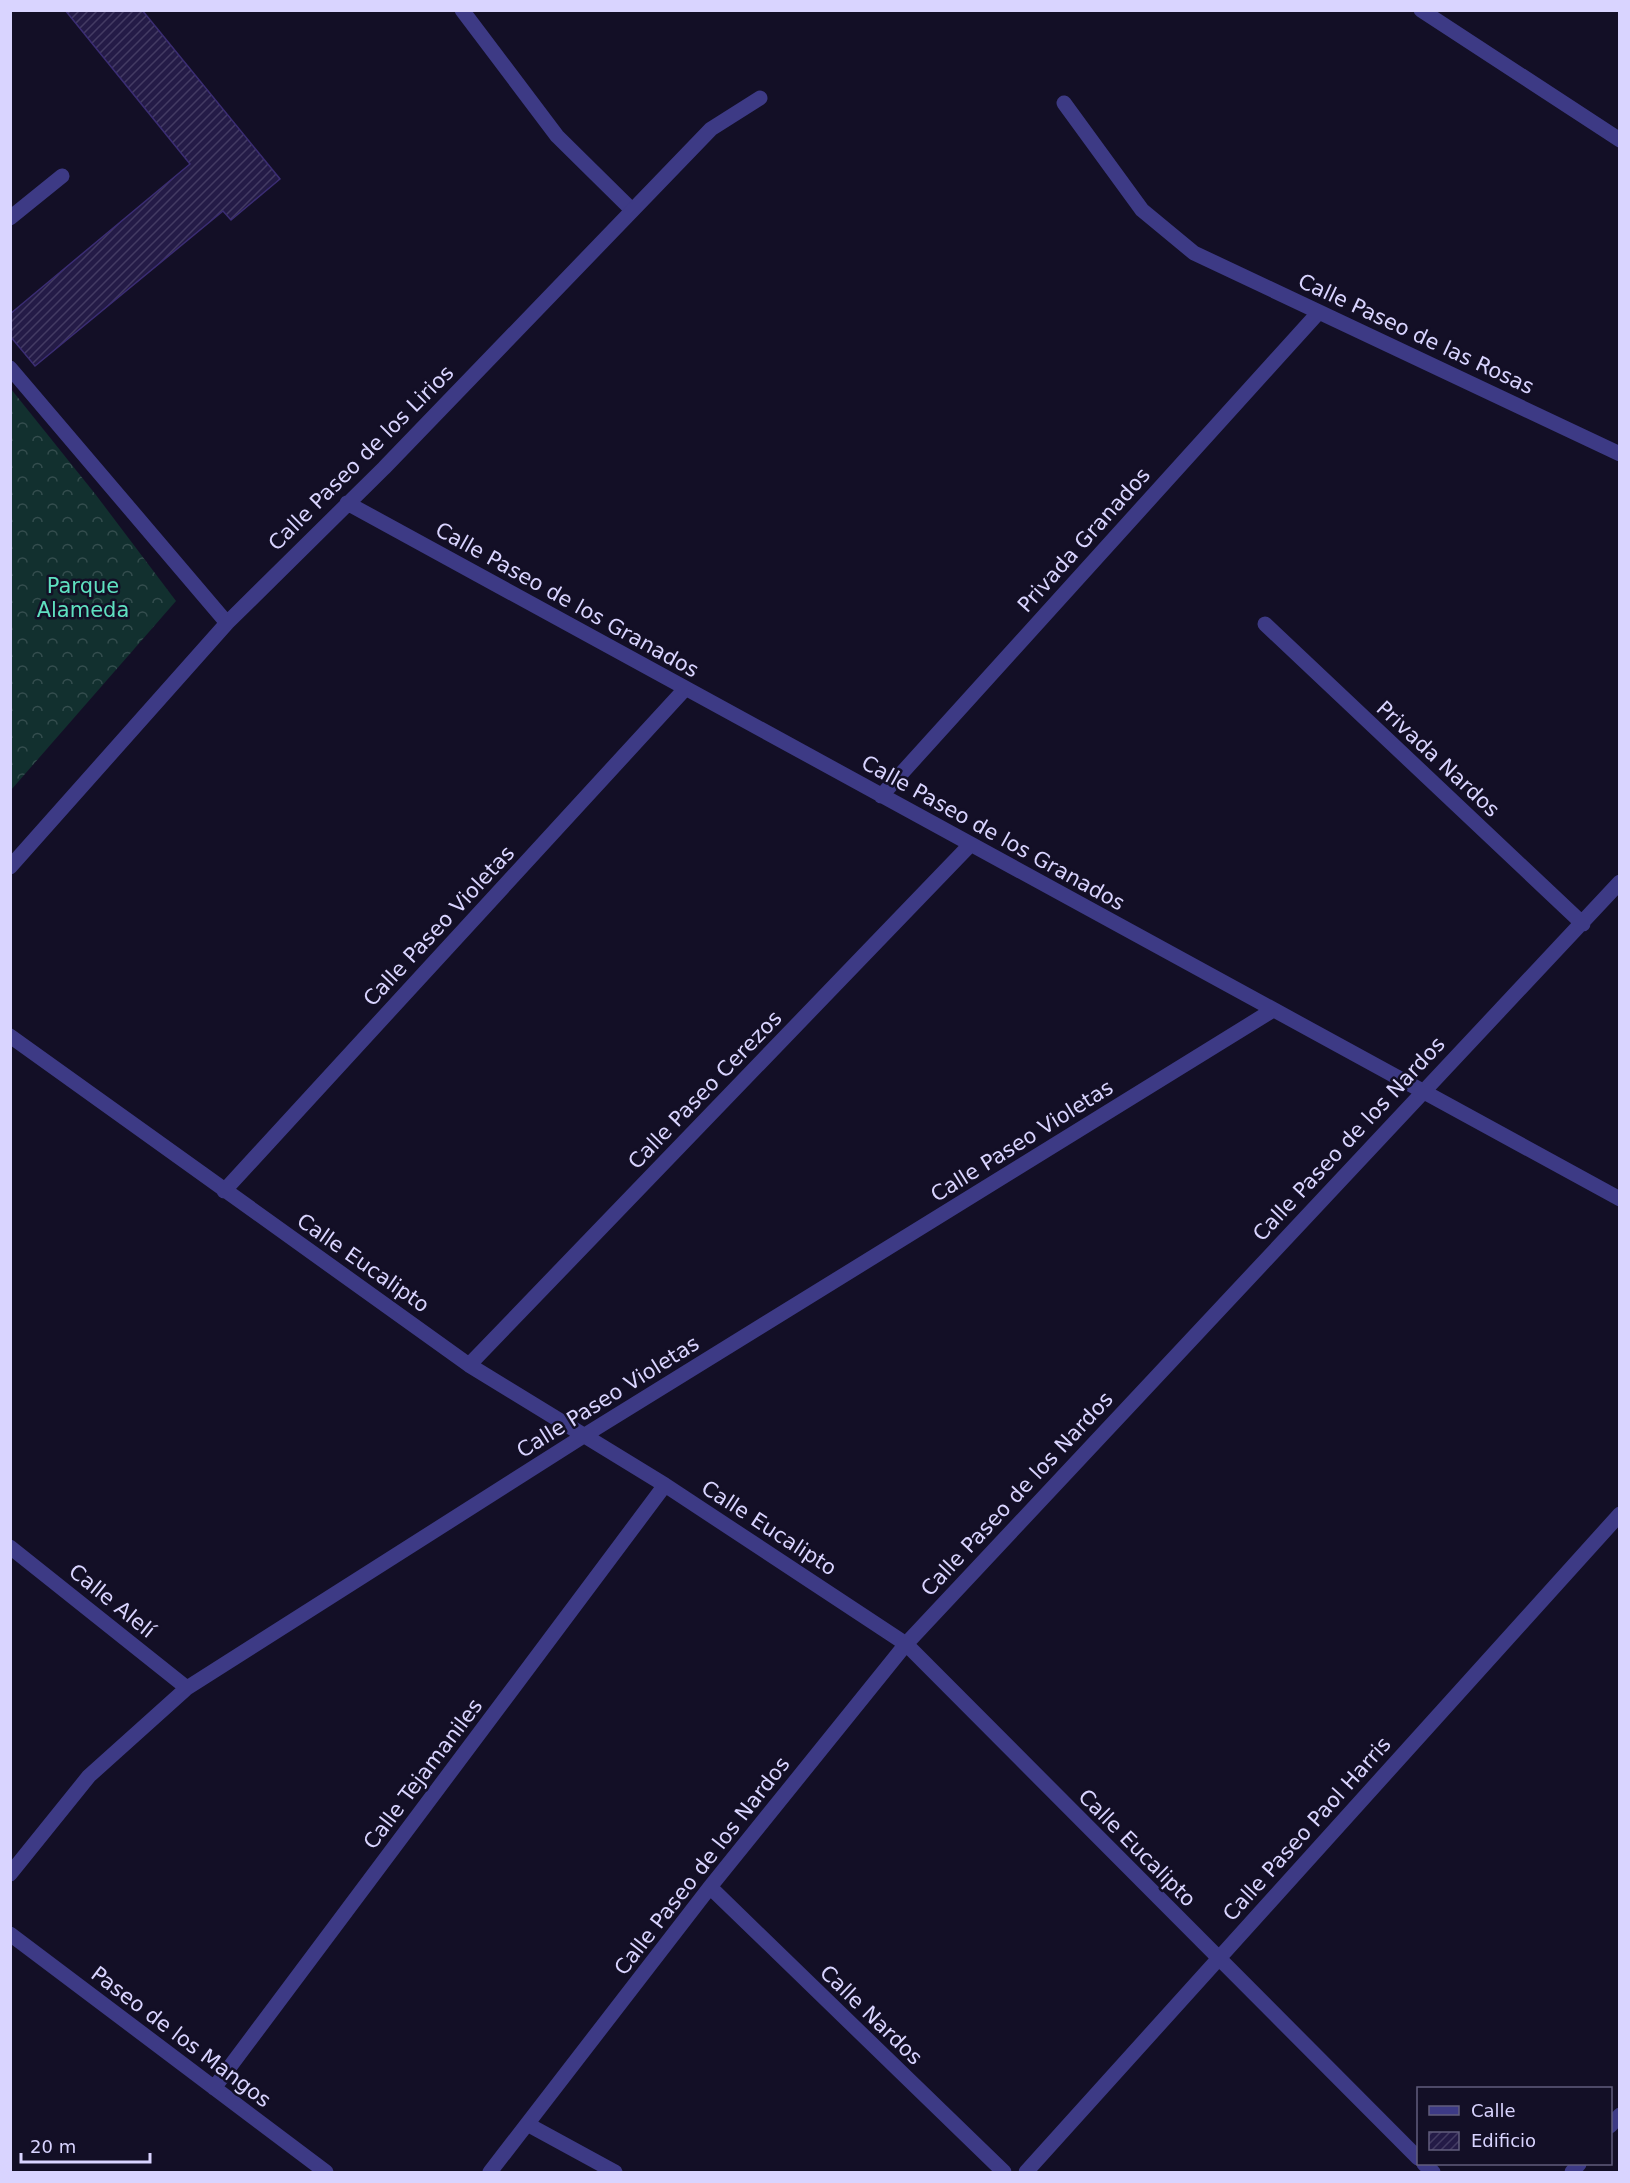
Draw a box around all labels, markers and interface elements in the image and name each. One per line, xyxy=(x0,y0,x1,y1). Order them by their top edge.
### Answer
street label: Calle Paseo de las Rosas xyxy=(1294,269,1538,399)
street label: Calle Paseo de los Lirios xyxy=(263,360,459,556)
street label: Privada Granados xyxy=(1013,463,1155,617)
street label: Calle Paseo de los Granados xyxy=(431,517,703,683)
park label: Parque Alameda xyxy=(37,574,129,622)
street label: Privada Nardos xyxy=(1372,696,1504,822)
street label: Calle Paseo de los Granados xyxy=(857,750,1129,916)
street label: Calle Paseo Violetas xyxy=(359,841,519,1011)
street label: Calle Paseo Cerezos xyxy=(623,1006,787,1174)
street label: Calle Paseo de los Nardos xyxy=(1248,1032,1450,1246)
street label: Calle Paseo Violetas xyxy=(927,1075,1117,1207)
street label: Calle Eucalipto xyxy=(292,1208,434,1318)
street label: Calle Paseo Violetas xyxy=(513,1331,703,1463)
street label: Calle Paseo de los Nardos xyxy=(916,1387,1118,1601)
street label: Calle Eucalipto xyxy=(697,1475,841,1581)
street label: Calle Alelí xyxy=(64,1559,161,1644)
street label: Calle Tejamaniles xyxy=(359,1694,487,1854)
street label: Calle Paseo Paol Harris xyxy=(1218,1732,1396,1926)
street label: Calle Paseo de los Nardos xyxy=(609,1752,795,1980)
street label: Calle Eucalipto xyxy=(1073,1784,1201,1912)
street label: Calle Nardos xyxy=(815,1960,927,2070)
street label: Paseo de los Mangos xyxy=(86,1962,276,2112)
legend xyxy=(1417,2087,1612,2165)
text: Calle xyxy=(1471,2100,1516,2121)
scale bar xyxy=(21,2126,150,2164)
text: Edificio xyxy=(1471,2130,1536,2151)
text: 20 m xyxy=(30,2136,76,2157)

